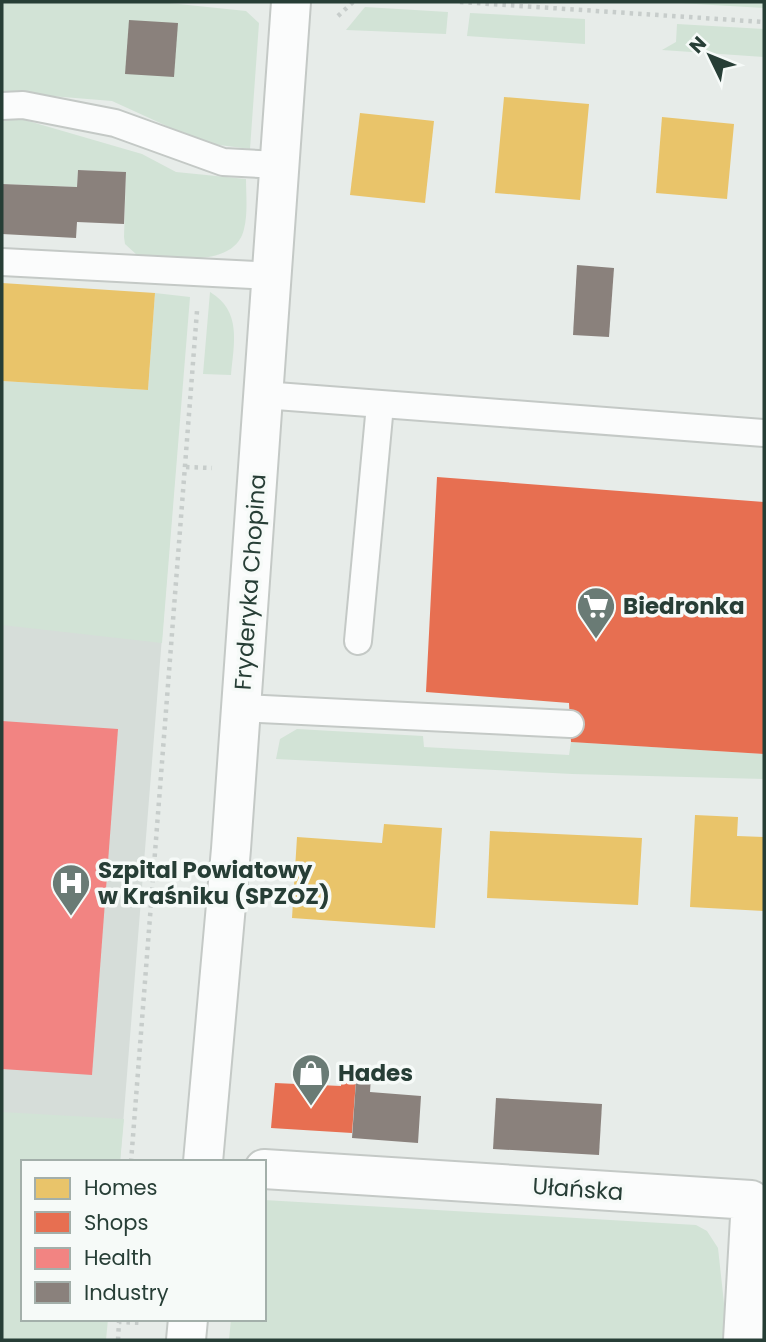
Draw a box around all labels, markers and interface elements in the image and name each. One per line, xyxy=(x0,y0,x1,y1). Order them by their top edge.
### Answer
north arrow xyxy=(675,21,745,91)
text: N xyxy=(683,30,713,59)
street label: Fryderyka Chopina xyxy=(226,473,274,691)
supermarket icon: Biedronka xyxy=(575,585,617,640)
place label: Biedronka xyxy=(623,590,745,622)
place label: Szpital Powiatowy w Kraśniku (SPZOZ) xyxy=(98,854,330,912)
hospital icon: Szpital Powiatowy w Kraśniku (SPZOZ) xyxy=(50,862,92,917)
shop icon: Hades xyxy=(290,1052,332,1107)
place label: Hades xyxy=(338,1057,413,1089)
legend xyxy=(21,1160,266,1321)
street label: Ułańska xyxy=(532,1170,624,1208)
text: Homes xyxy=(84,1173,158,1202)
text: Shops xyxy=(84,1208,148,1237)
text: Health xyxy=(84,1243,152,1272)
text: Industry xyxy=(84,1278,169,1307)

